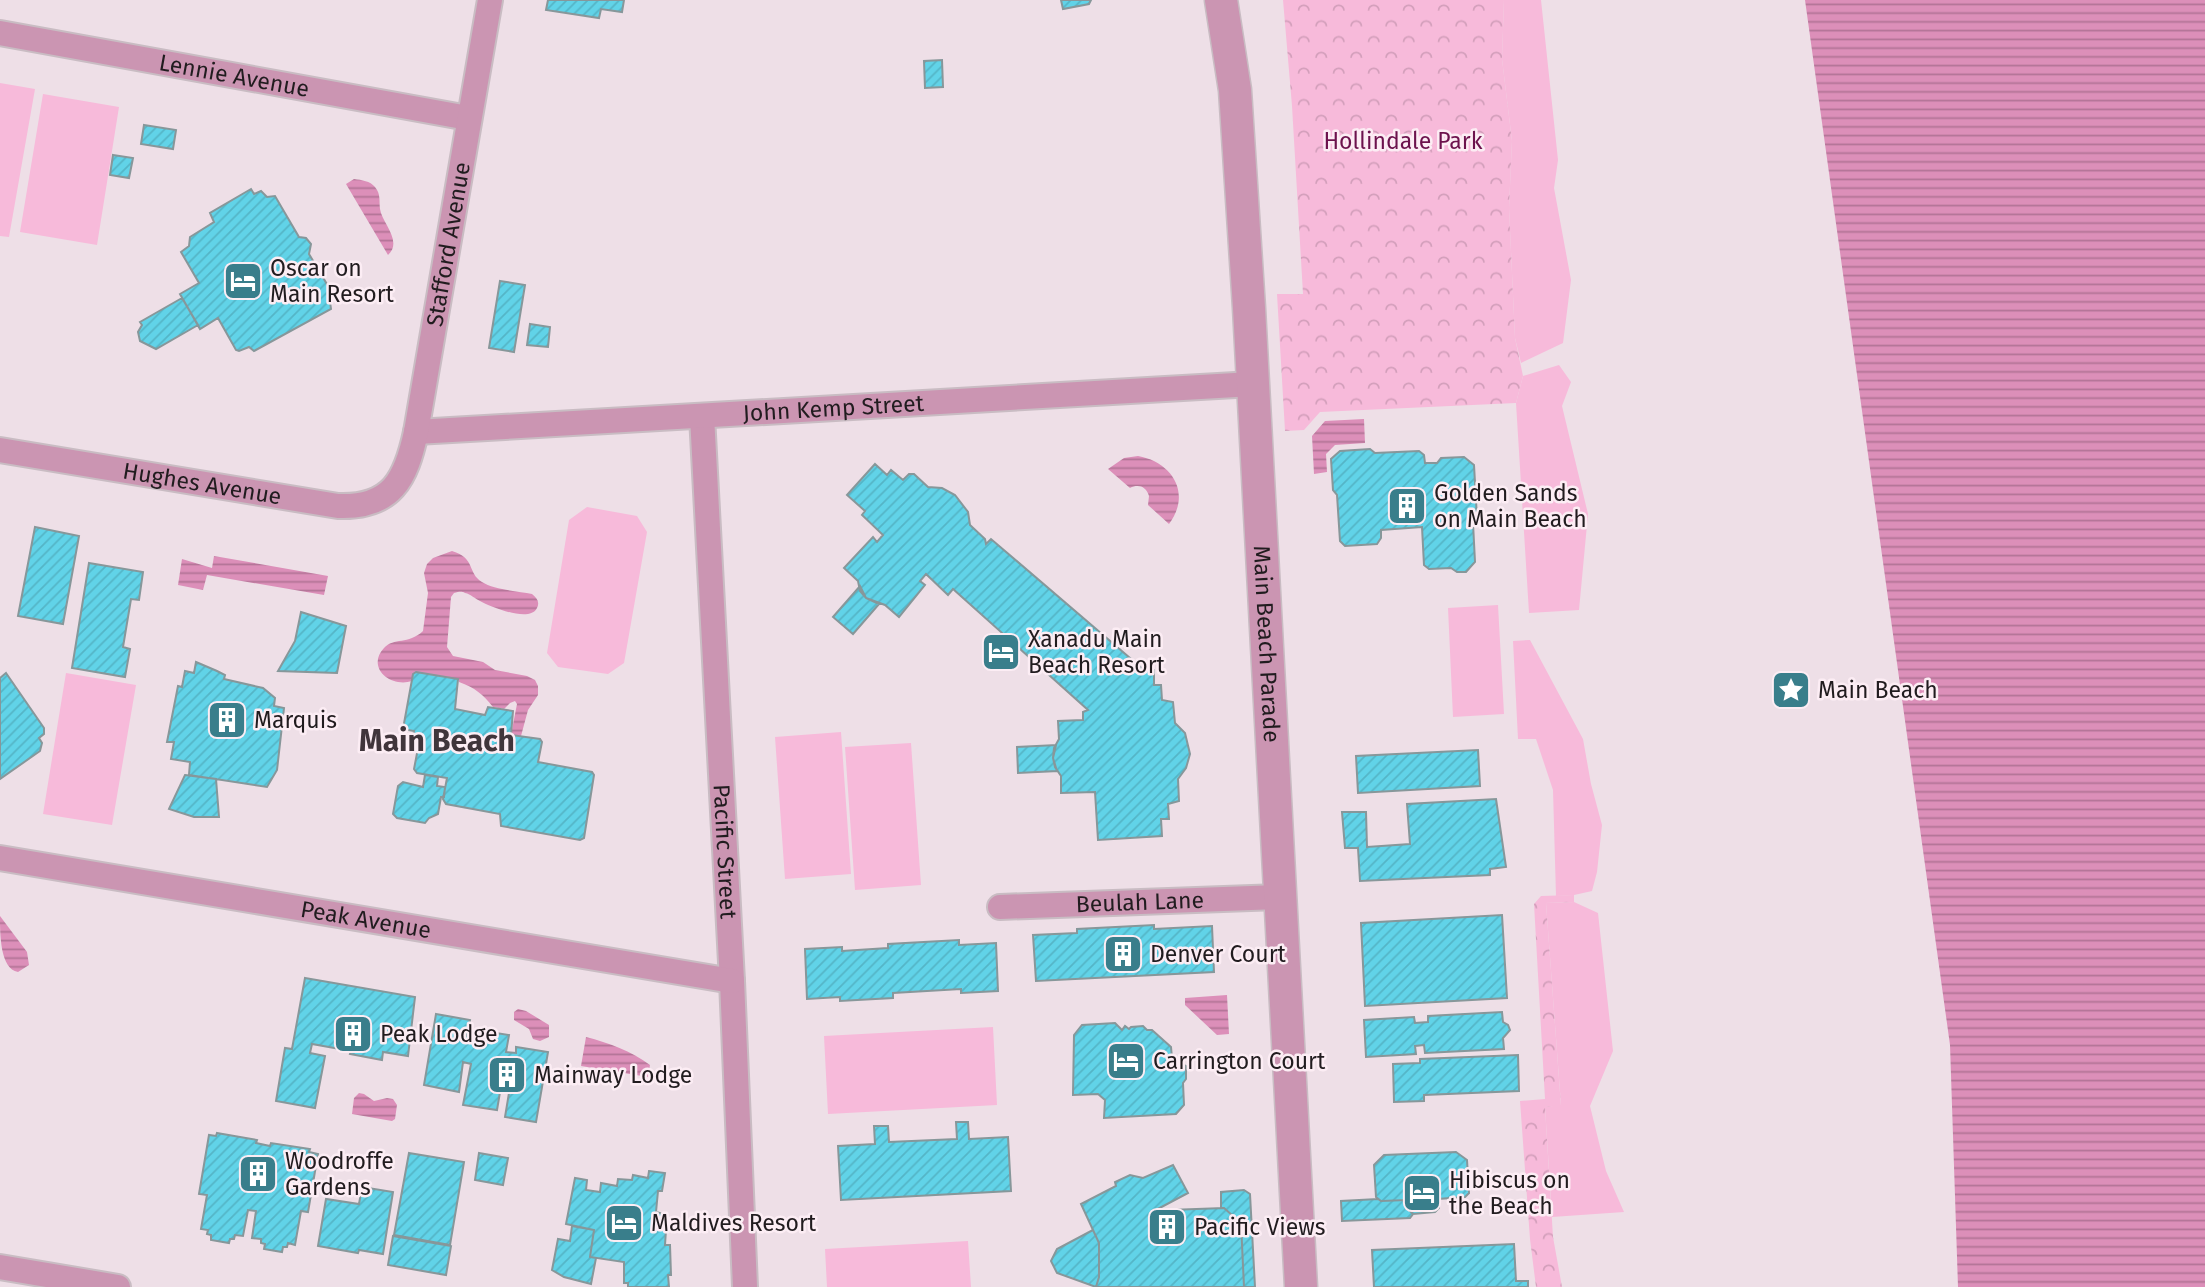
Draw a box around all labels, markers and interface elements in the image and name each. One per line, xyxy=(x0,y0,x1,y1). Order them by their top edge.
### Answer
street label: Lennie Avenue xyxy=(157,48,311,103)
park label: Hollindale Park xyxy=(1323,127,1483,155)
street label: Stafford Avenue xyxy=(420,160,476,329)
place label: Oscar on Main Resort xyxy=(270,254,395,308)
hotel icon: Oscar on Main Resort xyxy=(222,260,264,302)
street label: John Kemp Street xyxy=(742,389,925,427)
street label: Hughes Avenue xyxy=(121,457,284,510)
place label: Golden Sands on Main Beach xyxy=(1434,479,1587,533)
building icon: Golden Sands on Main Beach xyxy=(1386,485,1428,527)
street label: Main Beach Parade xyxy=(1248,545,1286,743)
place label: Xanadu Main Beach Resort xyxy=(1028,625,1166,679)
hotel icon: Xanadu Main Beach Resort xyxy=(980,631,1022,673)
place icon: Main Beach xyxy=(1770,669,1812,711)
place label: Main Beach xyxy=(1818,676,1938,704)
building icon: Marquis xyxy=(206,699,248,741)
place label: Marquis xyxy=(254,706,337,734)
district label: Main Beach xyxy=(359,723,515,759)
street label: Pacific Street xyxy=(708,783,743,920)
street label: Beulah Lane xyxy=(1075,886,1205,918)
street label: Peak Avenue xyxy=(299,895,433,944)
building icon: Denver Court xyxy=(1102,933,1144,975)
place label: Denver Court xyxy=(1150,940,1287,968)
building icon: Peak Lodge xyxy=(332,1013,374,1055)
place label: Peak Lodge xyxy=(380,1020,498,1048)
hotel icon: Carrington Court xyxy=(1105,1040,1147,1082)
place label: Carrington Court xyxy=(1153,1047,1326,1075)
building icon: Mainway Lodge xyxy=(486,1054,528,1096)
place label: Mainway Lodge xyxy=(534,1061,692,1089)
place label: Woodroffe Gardens xyxy=(285,1147,394,1201)
building icon: Woodroffe Gardens xyxy=(237,1153,279,1195)
place label: Hibiscus on the Beach xyxy=(1449,1166,1570,1220)
hotel icon: Hibiscus on the Beach xyxy=(1401,1172,1443,1214)
hotel icon: Maldives Resort xyxy=(603,1202,645,1244)
building icon: Pacific Views xyxy=(1146,1206,1188,1248)
place label: Maldives Resort xyxy=(651,1209,817,1237)
place label: Pacific Views xyxy=(1194,1213,1325,1241)

